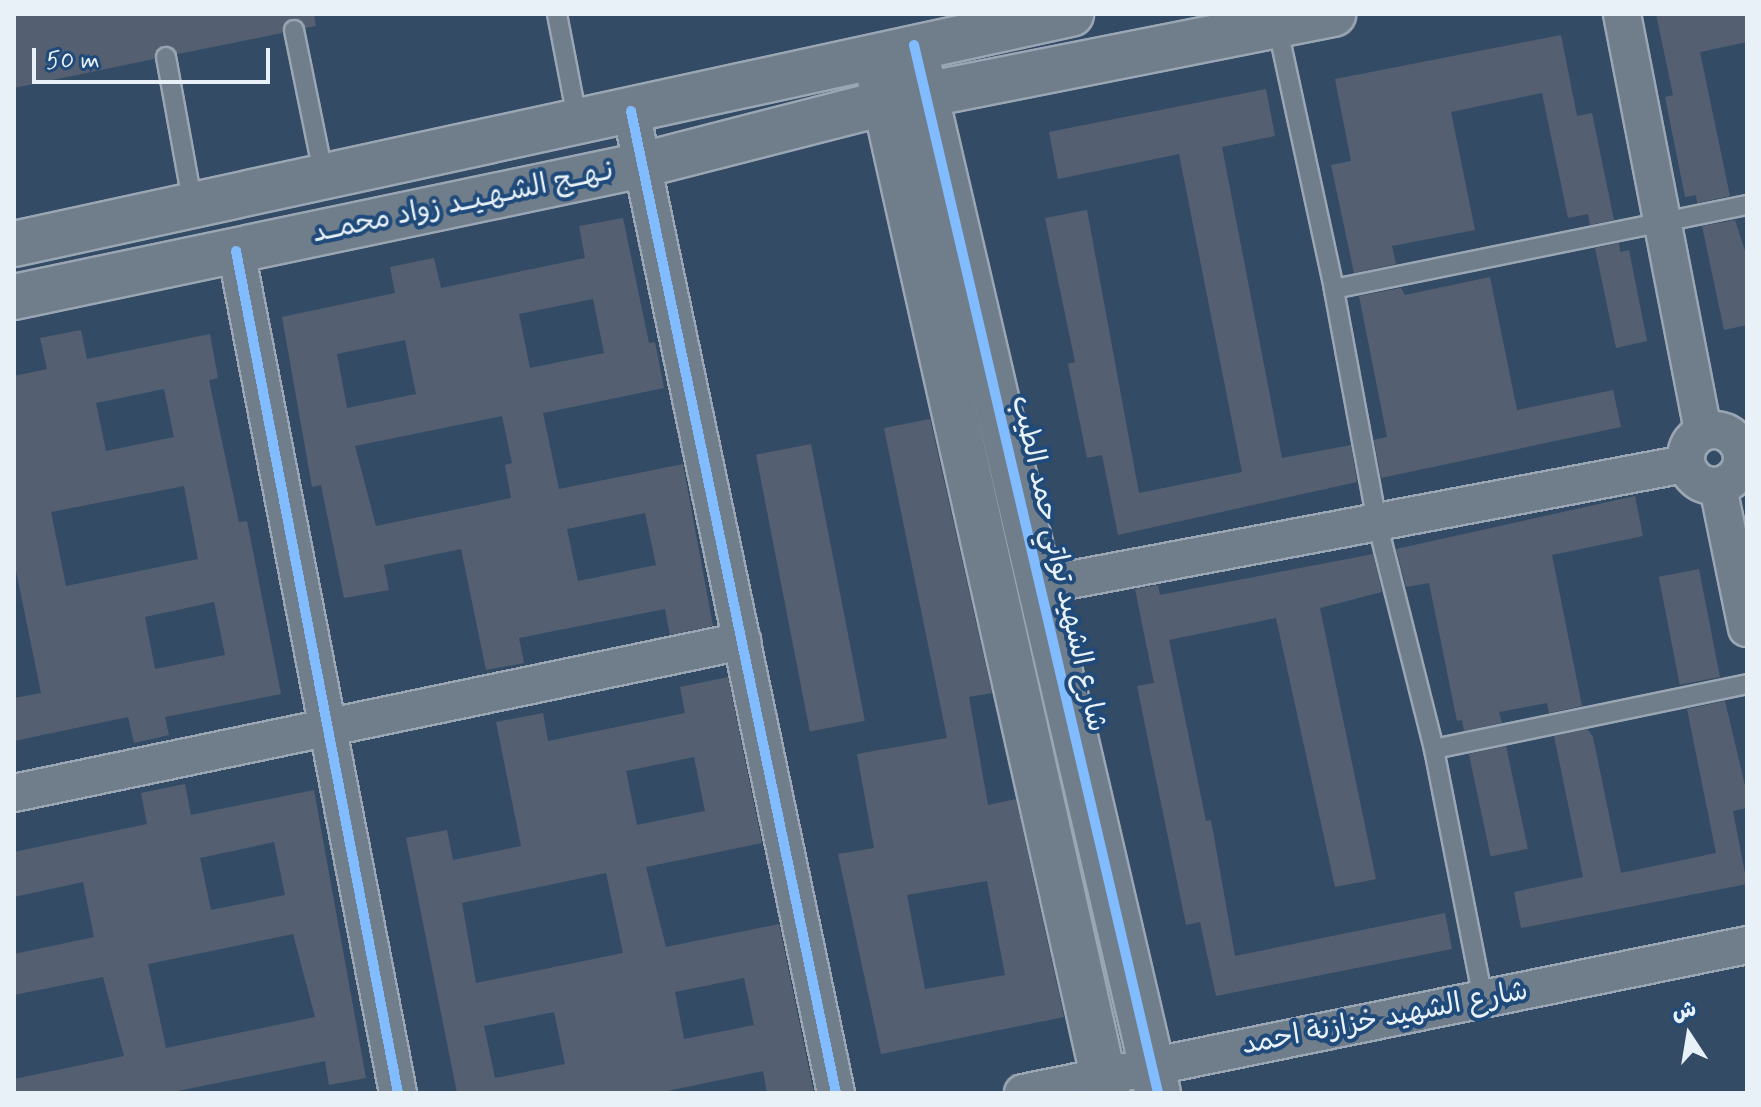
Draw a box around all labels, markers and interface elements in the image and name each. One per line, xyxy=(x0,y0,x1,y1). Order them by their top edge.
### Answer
scale bar xyxy=(36,32,274,82)
text: 50 m xyxy=(46,46,100,77)
street label: نـهــج الشـهـيــد زواد محمــد xyxy=(309,155,617,251)
street label: شارع الشهيد تواتي حمد الطيب xyxy=(1003,393,1113,735)
street label: شارع الشهيد خزازنة احمد xyxy=(1239,975,1531,1063)
north arrow xyxy=(1649,995,1729,1075)
text: ش xyxy=(1669,995,1699,1028)

